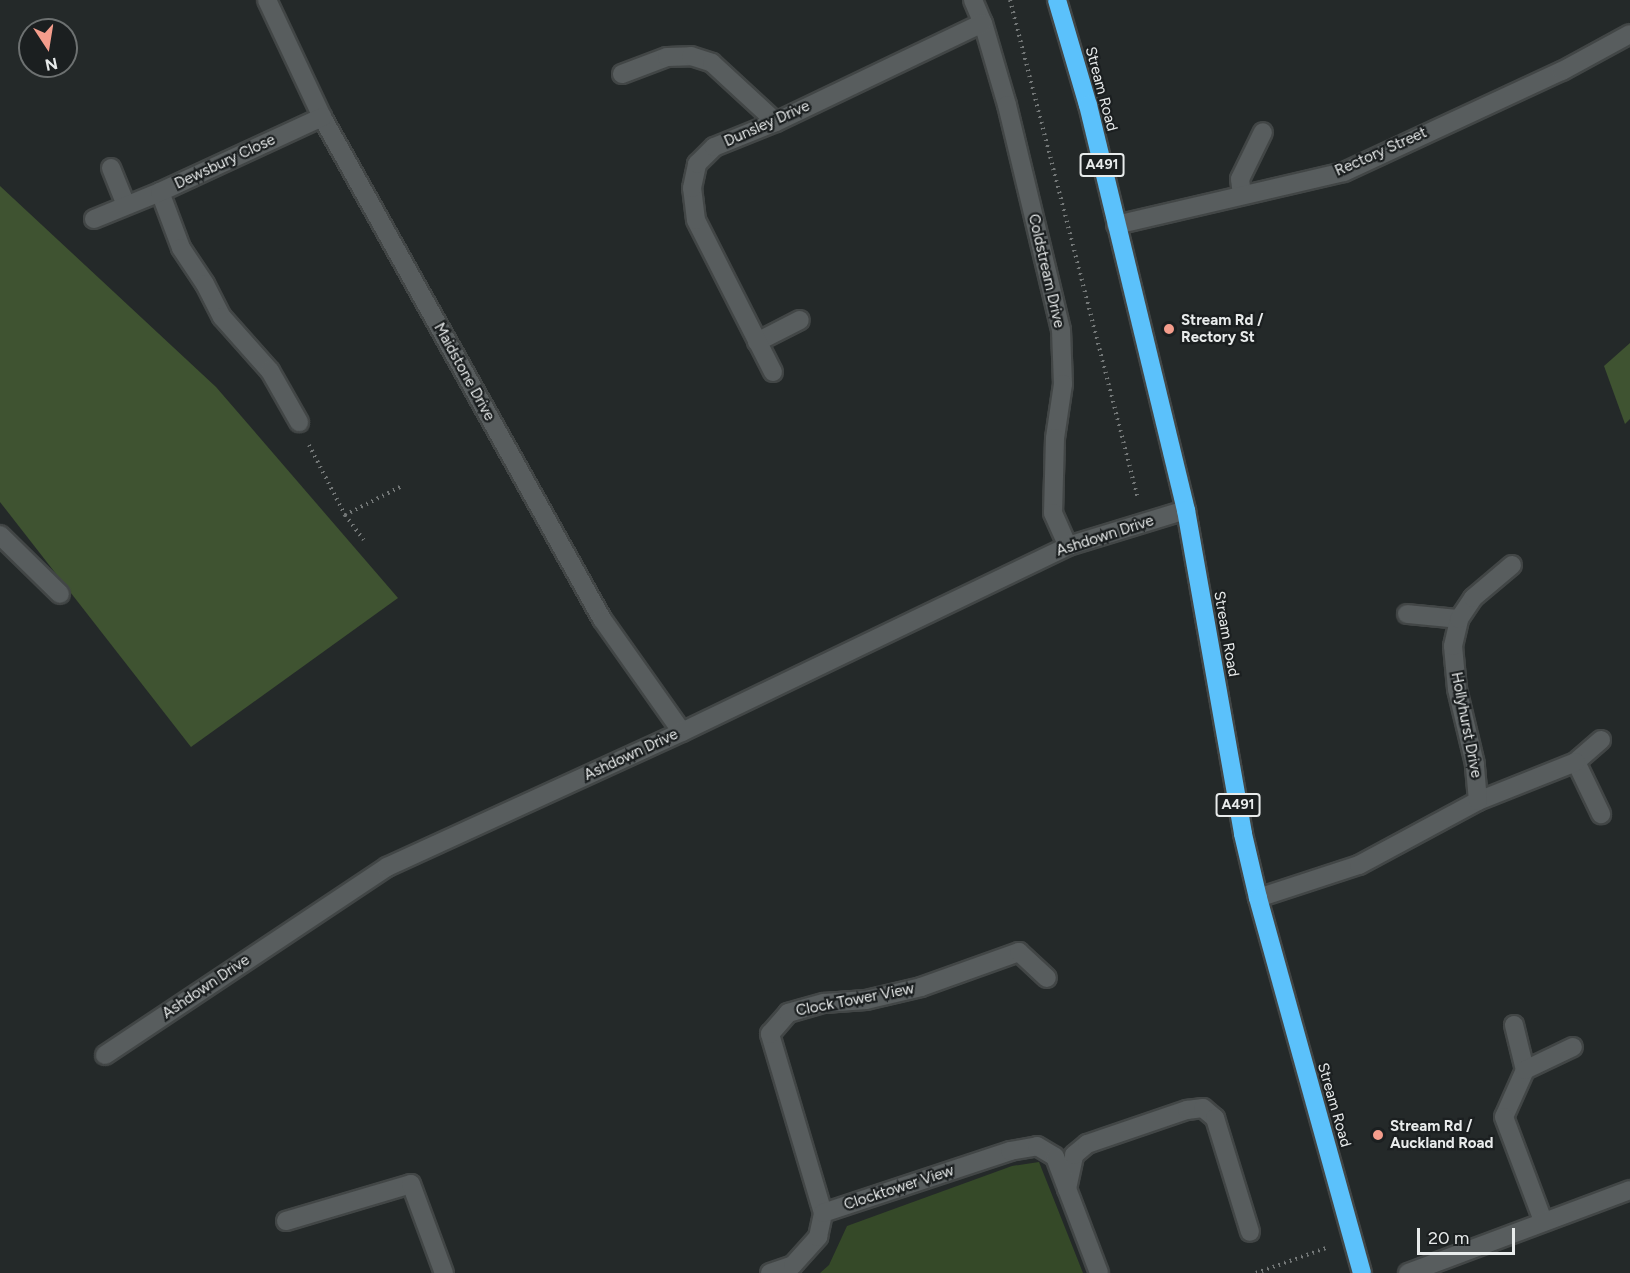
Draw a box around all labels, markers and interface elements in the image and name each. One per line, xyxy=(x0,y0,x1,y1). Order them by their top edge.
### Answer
north arrow xyxy=(18,18,78,78)
street label: Stream Road xyxy=(1081,45,1121,133)
text: N xyxy=(43,54,59,75)
street label: Dunsley Drive xyxy=(721,97,813,151)
street label: Rectory Street xyxy=(1332,124,1430,180)
street label: Dewsbury Close xyxy=(172,131,278,193)
road number: A491 xyxy=(1080,154,1124,176)
street label: Coldstream Drive xyxy=(1024,212,1068,330)
place label: Stream Rd / Rectory St xyxy=(1181,311,1263,346)
street label: Maidstone Drive xyxy=(430,320,498,424)
marker: Stream Rd / Rectory St xyxy=(1162,322,1176,336)
street label: Ashdown Drive xyxy=(1054,512,1156,560)
street label: Stream Road xyxy=(1210,590,1242,678)
street label: Hollyhurst Drive xyxy=(1447,671,1485,779)
street label: Ashdown Drive xyxy=(581,725,681,785)
road number: A491 xyxy=(1216,794,1260,816)
street label: Ashdown Drive xyxy=(159,951,253,1023)
street label: Clock Tower View xyxy=(794,980,916,1020)
street label: Stream Road xyxy=(1313,1061,1355,1149)
place label: Stream Rd / Auckland Road xyxy=(1390,1117,1493,1152)
marker: Stream Rd / Auckland Road xyxy=(1371,1128,1385,1142)
street label: Clocktower View xyxy=(842,1162,956,1214)
scale bar xyxy=(1420,1216,1518,1254)
text: 20 m xyxy=(1428,1227,1469,1249)

